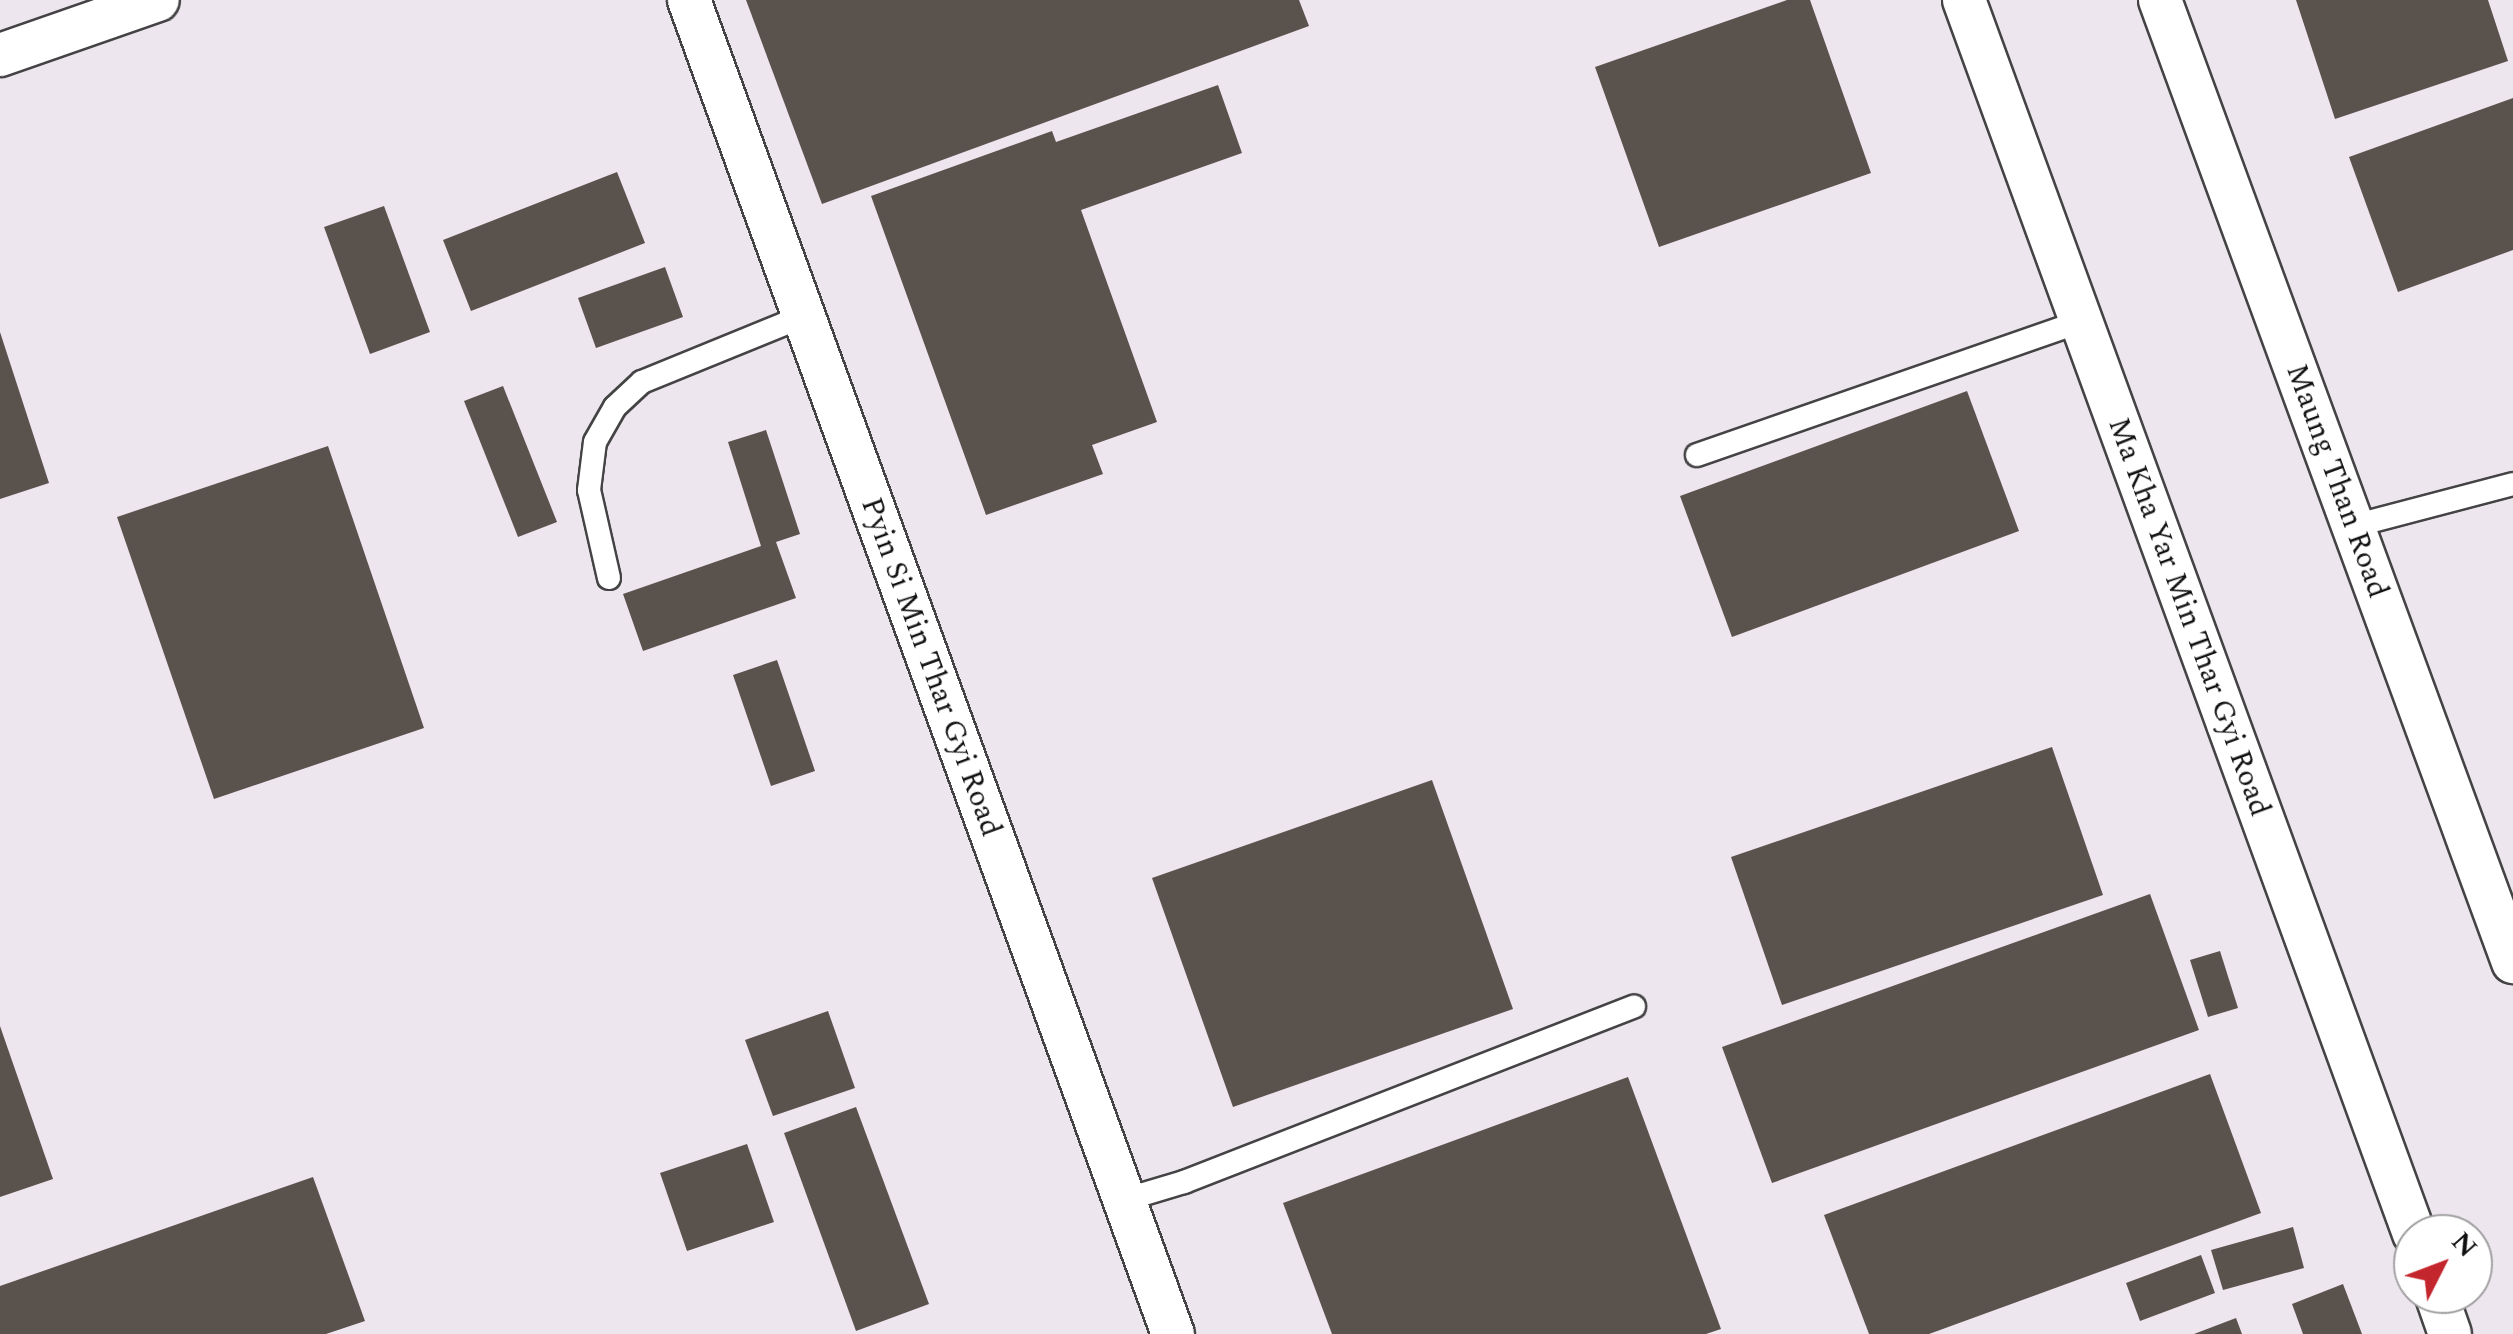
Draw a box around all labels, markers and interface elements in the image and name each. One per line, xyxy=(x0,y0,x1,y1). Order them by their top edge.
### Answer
street label: Maung Than Road xyxy=(2278,359,2396,603)
street label: Ma Kha Yar Min Thar Gyi Road xyxy=(2100,413,2278,821)
street label: Pyin Si Min Thar Gyi Road xyxy=(853,493,1009,841)
north arrow xyxy=(2393,1214,2493,1314)
text: N xyxy=(2441,1222,2488,1268)

